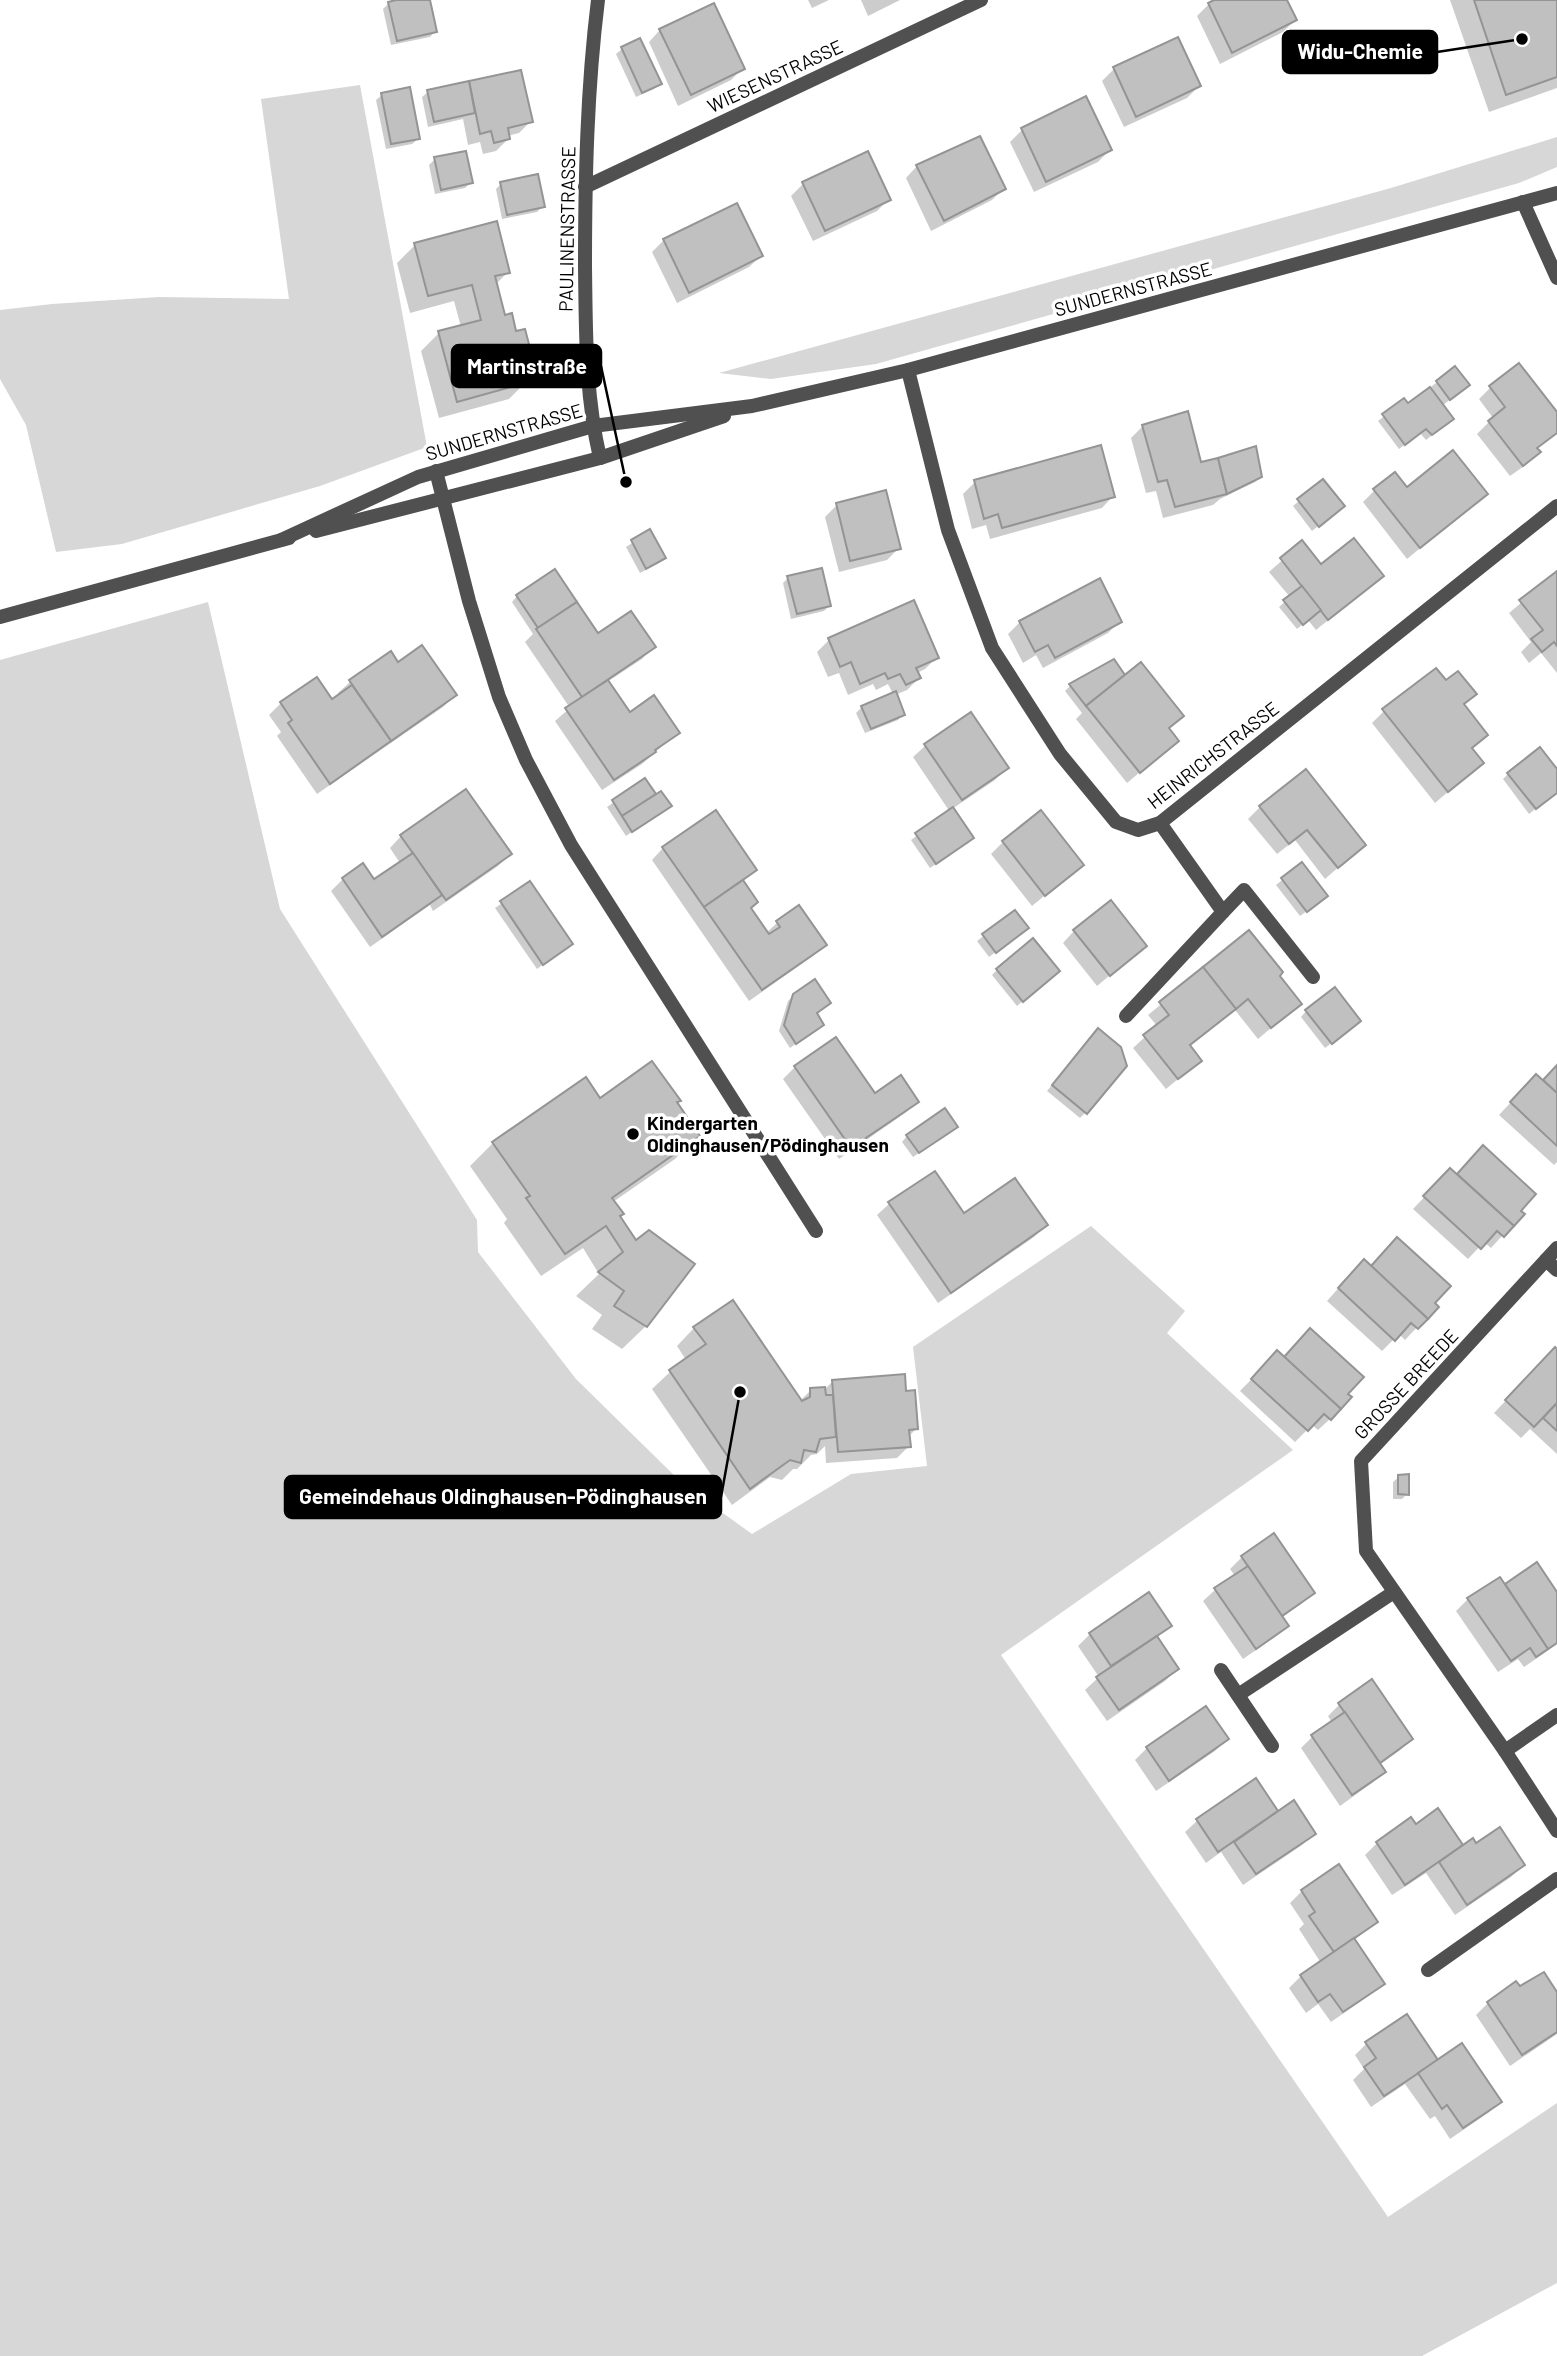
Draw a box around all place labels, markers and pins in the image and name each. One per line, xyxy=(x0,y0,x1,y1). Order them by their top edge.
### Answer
callout: Widu-Chemie xyxy=(1283,31,1437,73)
callout: Martinstraße xyxy=(452,345,601,387)
place label: Kindergarten Oldinghausen/Pödinghausen xyxy=(647,1111,889,1156)
marker: Kindergarten Oldinghausen/Pödinghausen xyxy=(625,1126,641,1142)
callout: Gemeindehaus Oldinghausen-Pödinghausen xyxy=(285,1476,721,1518)

